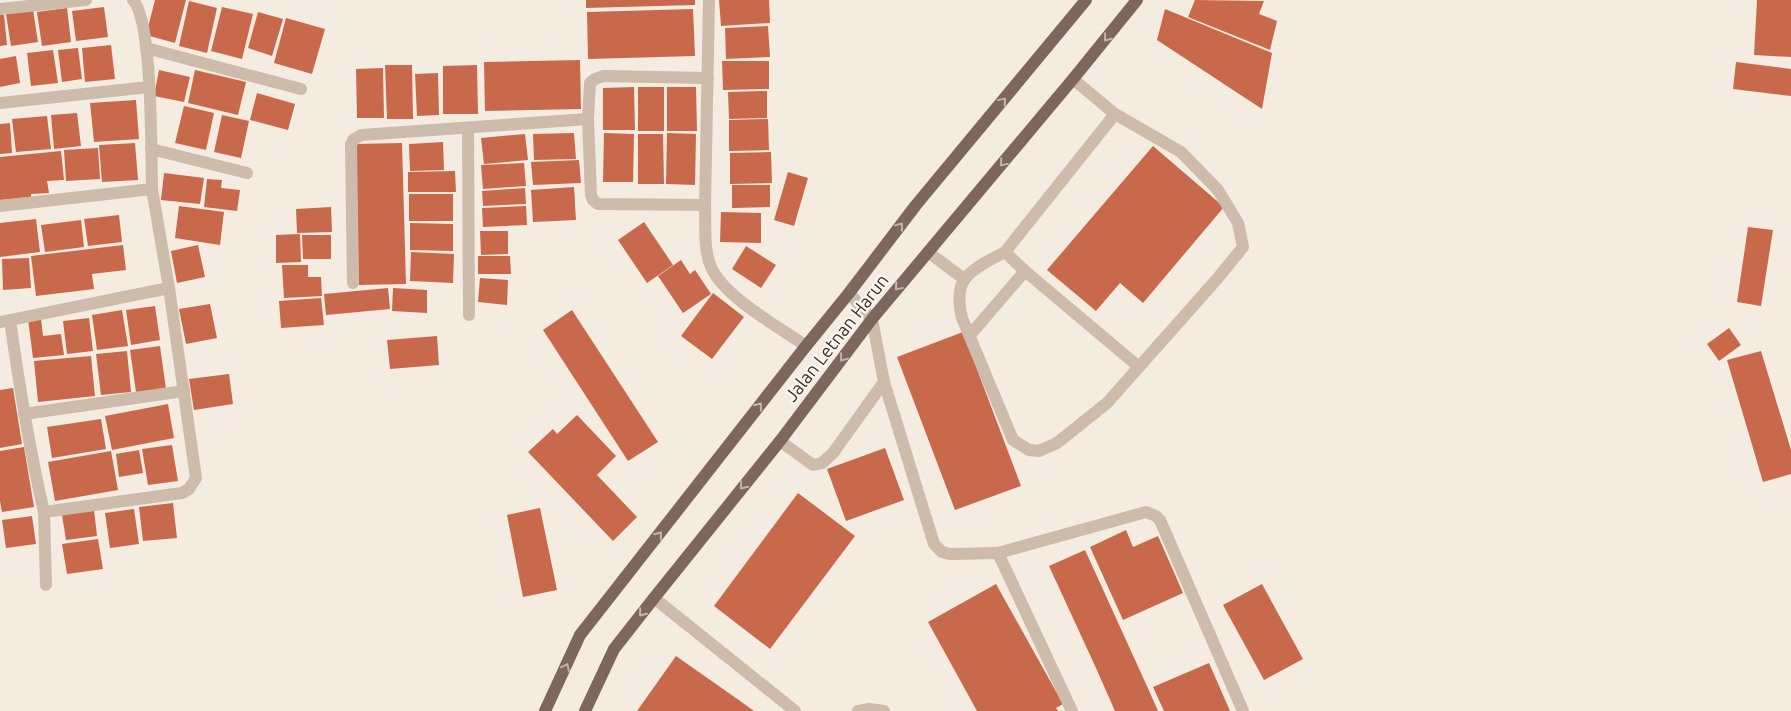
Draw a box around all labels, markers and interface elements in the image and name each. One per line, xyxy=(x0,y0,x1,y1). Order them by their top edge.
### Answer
one-way arrow xyxy=(1104,32,1112,41)
one-way arrow xyxy=(997,97,1006,106)
one-way arrow xyxy=(1000,157,1009,166)
one-way arrow xyxy=(894,222,903,232)
street label: Jalan Letnan Harun xyxy=(780,270,892,405)
one-way arrow xyxy=(895,282,904,291)
one-way arrow xyxy=(840,352,848,361)
one-way arrow xyxy=(753,403,761,412)
one-way arrow xyxy=(741,480,749,489)
one-way arrow xyxy=(653,531,662,540)
one-way arrow xyxy=(639,607,648,617)
one-way arrow xyxy=(559,663,570,672)

